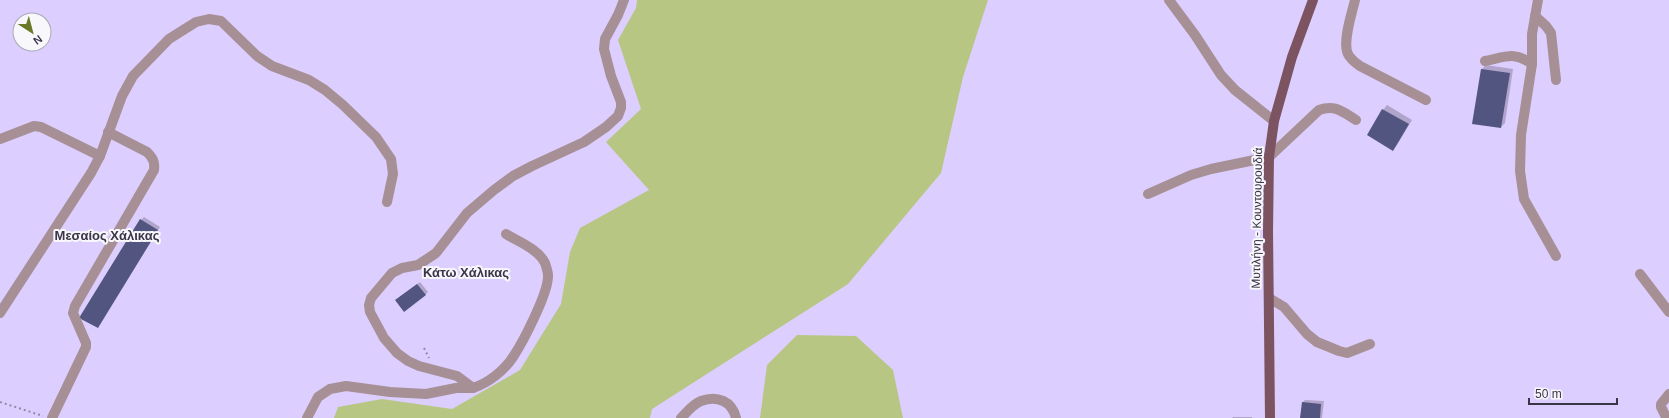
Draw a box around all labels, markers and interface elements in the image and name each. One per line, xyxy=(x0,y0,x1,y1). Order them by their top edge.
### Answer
north arrow xyxy=(12,12,52,52)
text: N xyxy=(31,33,45,47)
street label: Μυτιλήνη - Κουντουρουδιά xyxy=(1249,147,1265,289)
district label: Μεσαίος Χάλικας xyxy=(55,228,160,243)
district label: Κάτω Χάλικας xyxy=(423,265,509,280)
scale bar xyxy=(1529,380,1617,406)
text: 50 m xyxy=(1535,387,1562,401)

